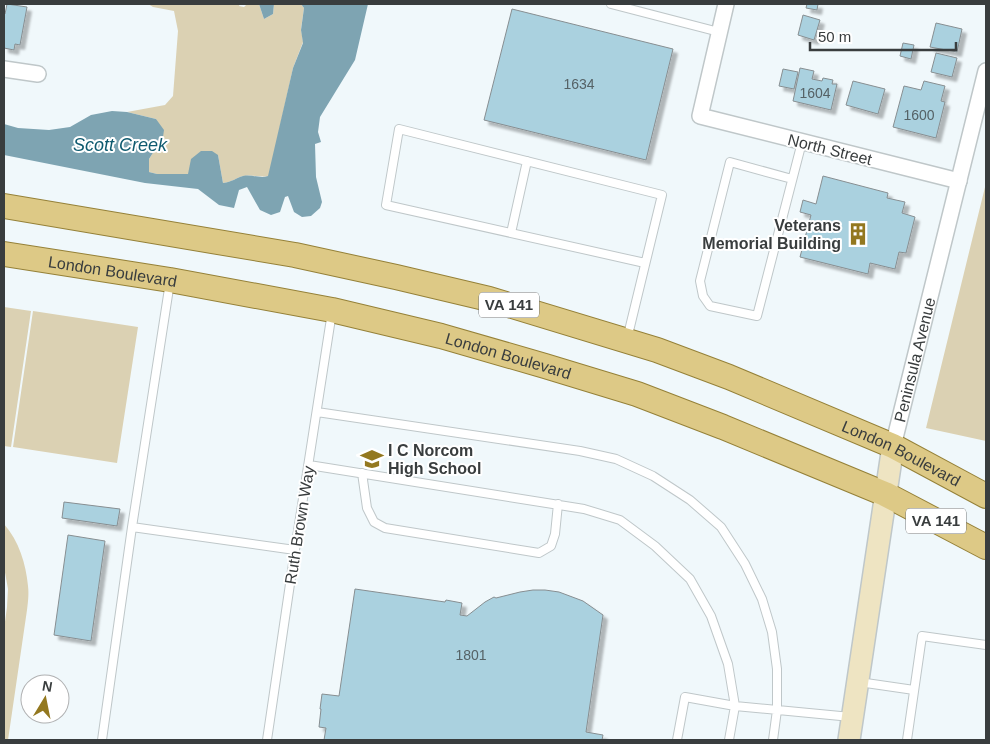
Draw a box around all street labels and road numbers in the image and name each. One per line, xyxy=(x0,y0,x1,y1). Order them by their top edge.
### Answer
street label: North Street xyxy=(786,131,874,168)
street label: London Boulevard xyxy=(47,253,178,290)
road number: VA 141 xyxy=(479,292,539,318)
street label: Peninsula Avenue xyxy=(891,296,939,424)
street label: London Boulevard xyxy=(443,330,573,382)
street label: London Boulevard xyxy=(839,418,963,490)
street label: Ruth Brown Way xyxy=(282,465,317,585)
road number: VA 141 xyxy=(906,508,966,534)

